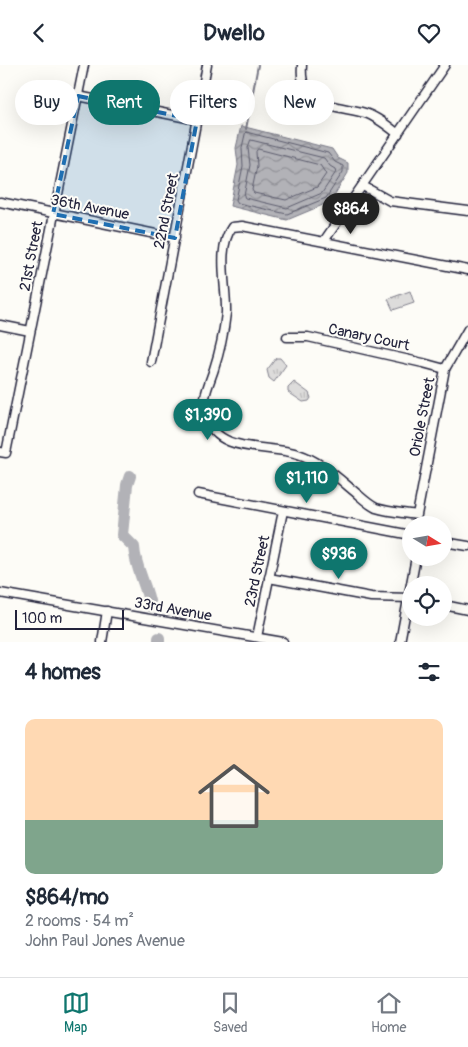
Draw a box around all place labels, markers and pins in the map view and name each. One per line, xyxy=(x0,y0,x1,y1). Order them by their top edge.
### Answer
pin: $864 xyxy=(321,193,381,235)
pin: $1,390 xyxy=(167,399,249,441)
pin: $1,110 xyxy=(266,461,348,504)
pin: $936 xyxy=(309,537,369,580)

